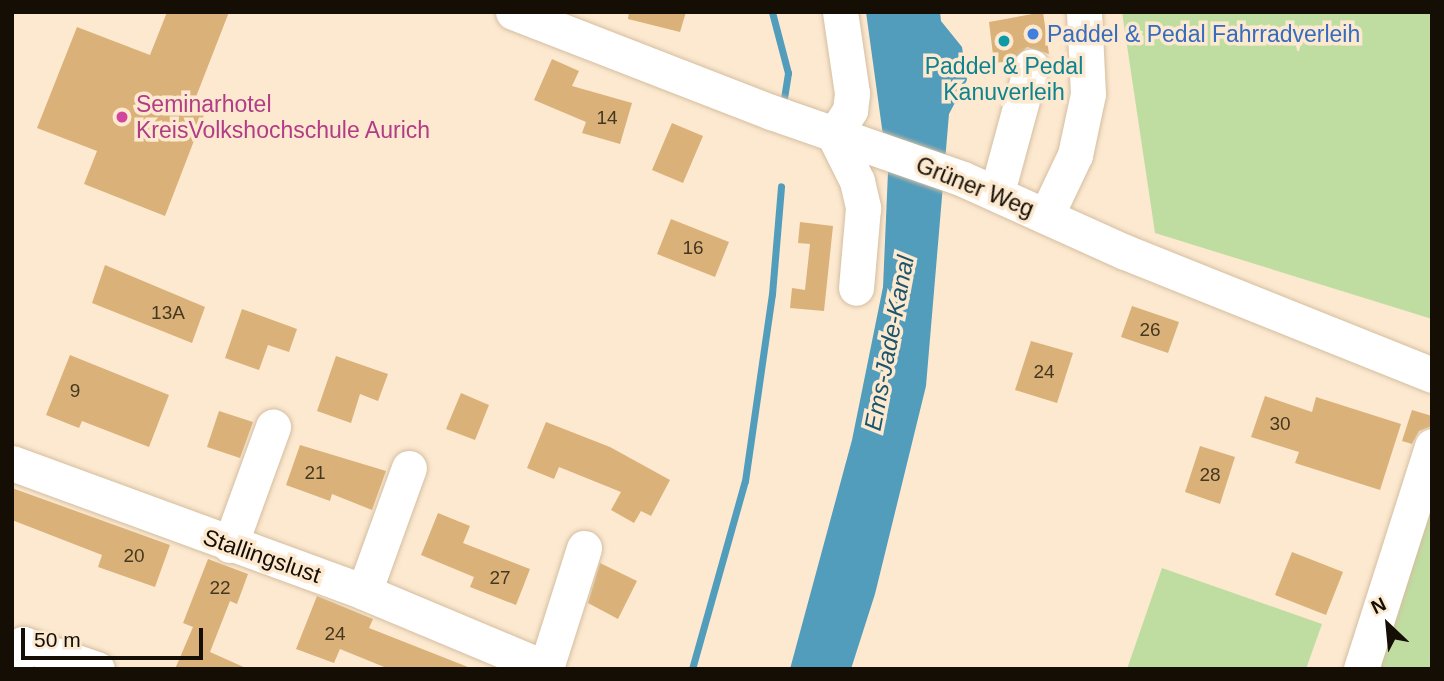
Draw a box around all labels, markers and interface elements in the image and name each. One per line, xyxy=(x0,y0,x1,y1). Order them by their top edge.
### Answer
place label: Paddel & Pedal Fahrradverleih xyxy=(1047,20,1360,48)
marker: Paddel & Pedal Fahrradverleih xyxy=(1025,26,1041,42)
marker: Paddel & Pedal Kanuverleih xyxy=(996,33,1012,49)
place label: Paddel & Pedal Kanuverleih xyxy=(925,52,1083,106)
place label: Seminarhotel KreisVolkshochschule Aurich xyxy=(136,90,431,144)
house number: 14 xyxy=(596,107,618,129)
marker: Seminarhotel KreisVolkshochschule Aurich xyxy=(114,109,130,125)
street label: Grüner Weg xyxy=(912,151,1038,223)
house number: 16 xyxy=(682,237,704,259)
water label: Ems-Jade-Kanal xyxy=(858,253,920,433)
house number: 13A xyxy=(151,302,185,324)
house number: 26 xyxy=(1139,319,1161,341)
house number: 24 xyxy=(1033,361,1055,383)
house number: 9 xyxy=(70,380,80,402)
house number: 30 xyxy=(1269,413,1291,435)
house number: 21 xyxy=(304,462,326,484)
house number: 28 xyxy=(1199,464,1221,486)
street label: Stallingslust xyxy=(199,523,325,589)
house number: 20 xyxy=(123,545,145,567)
house number: 27 xyxy=(489,567,511,589)
house number: 22 xyxy=(209,577,231,599)
north arrow xyxy=(1353,590,1423,660)
text: N xyxy=(1368,593,1389,618)
scale bar xyxy=(24,614,206,658)
house number: 24 xyxy=(324,623,346,645)
text: 50 m xyxy=(34,628,81,651)

